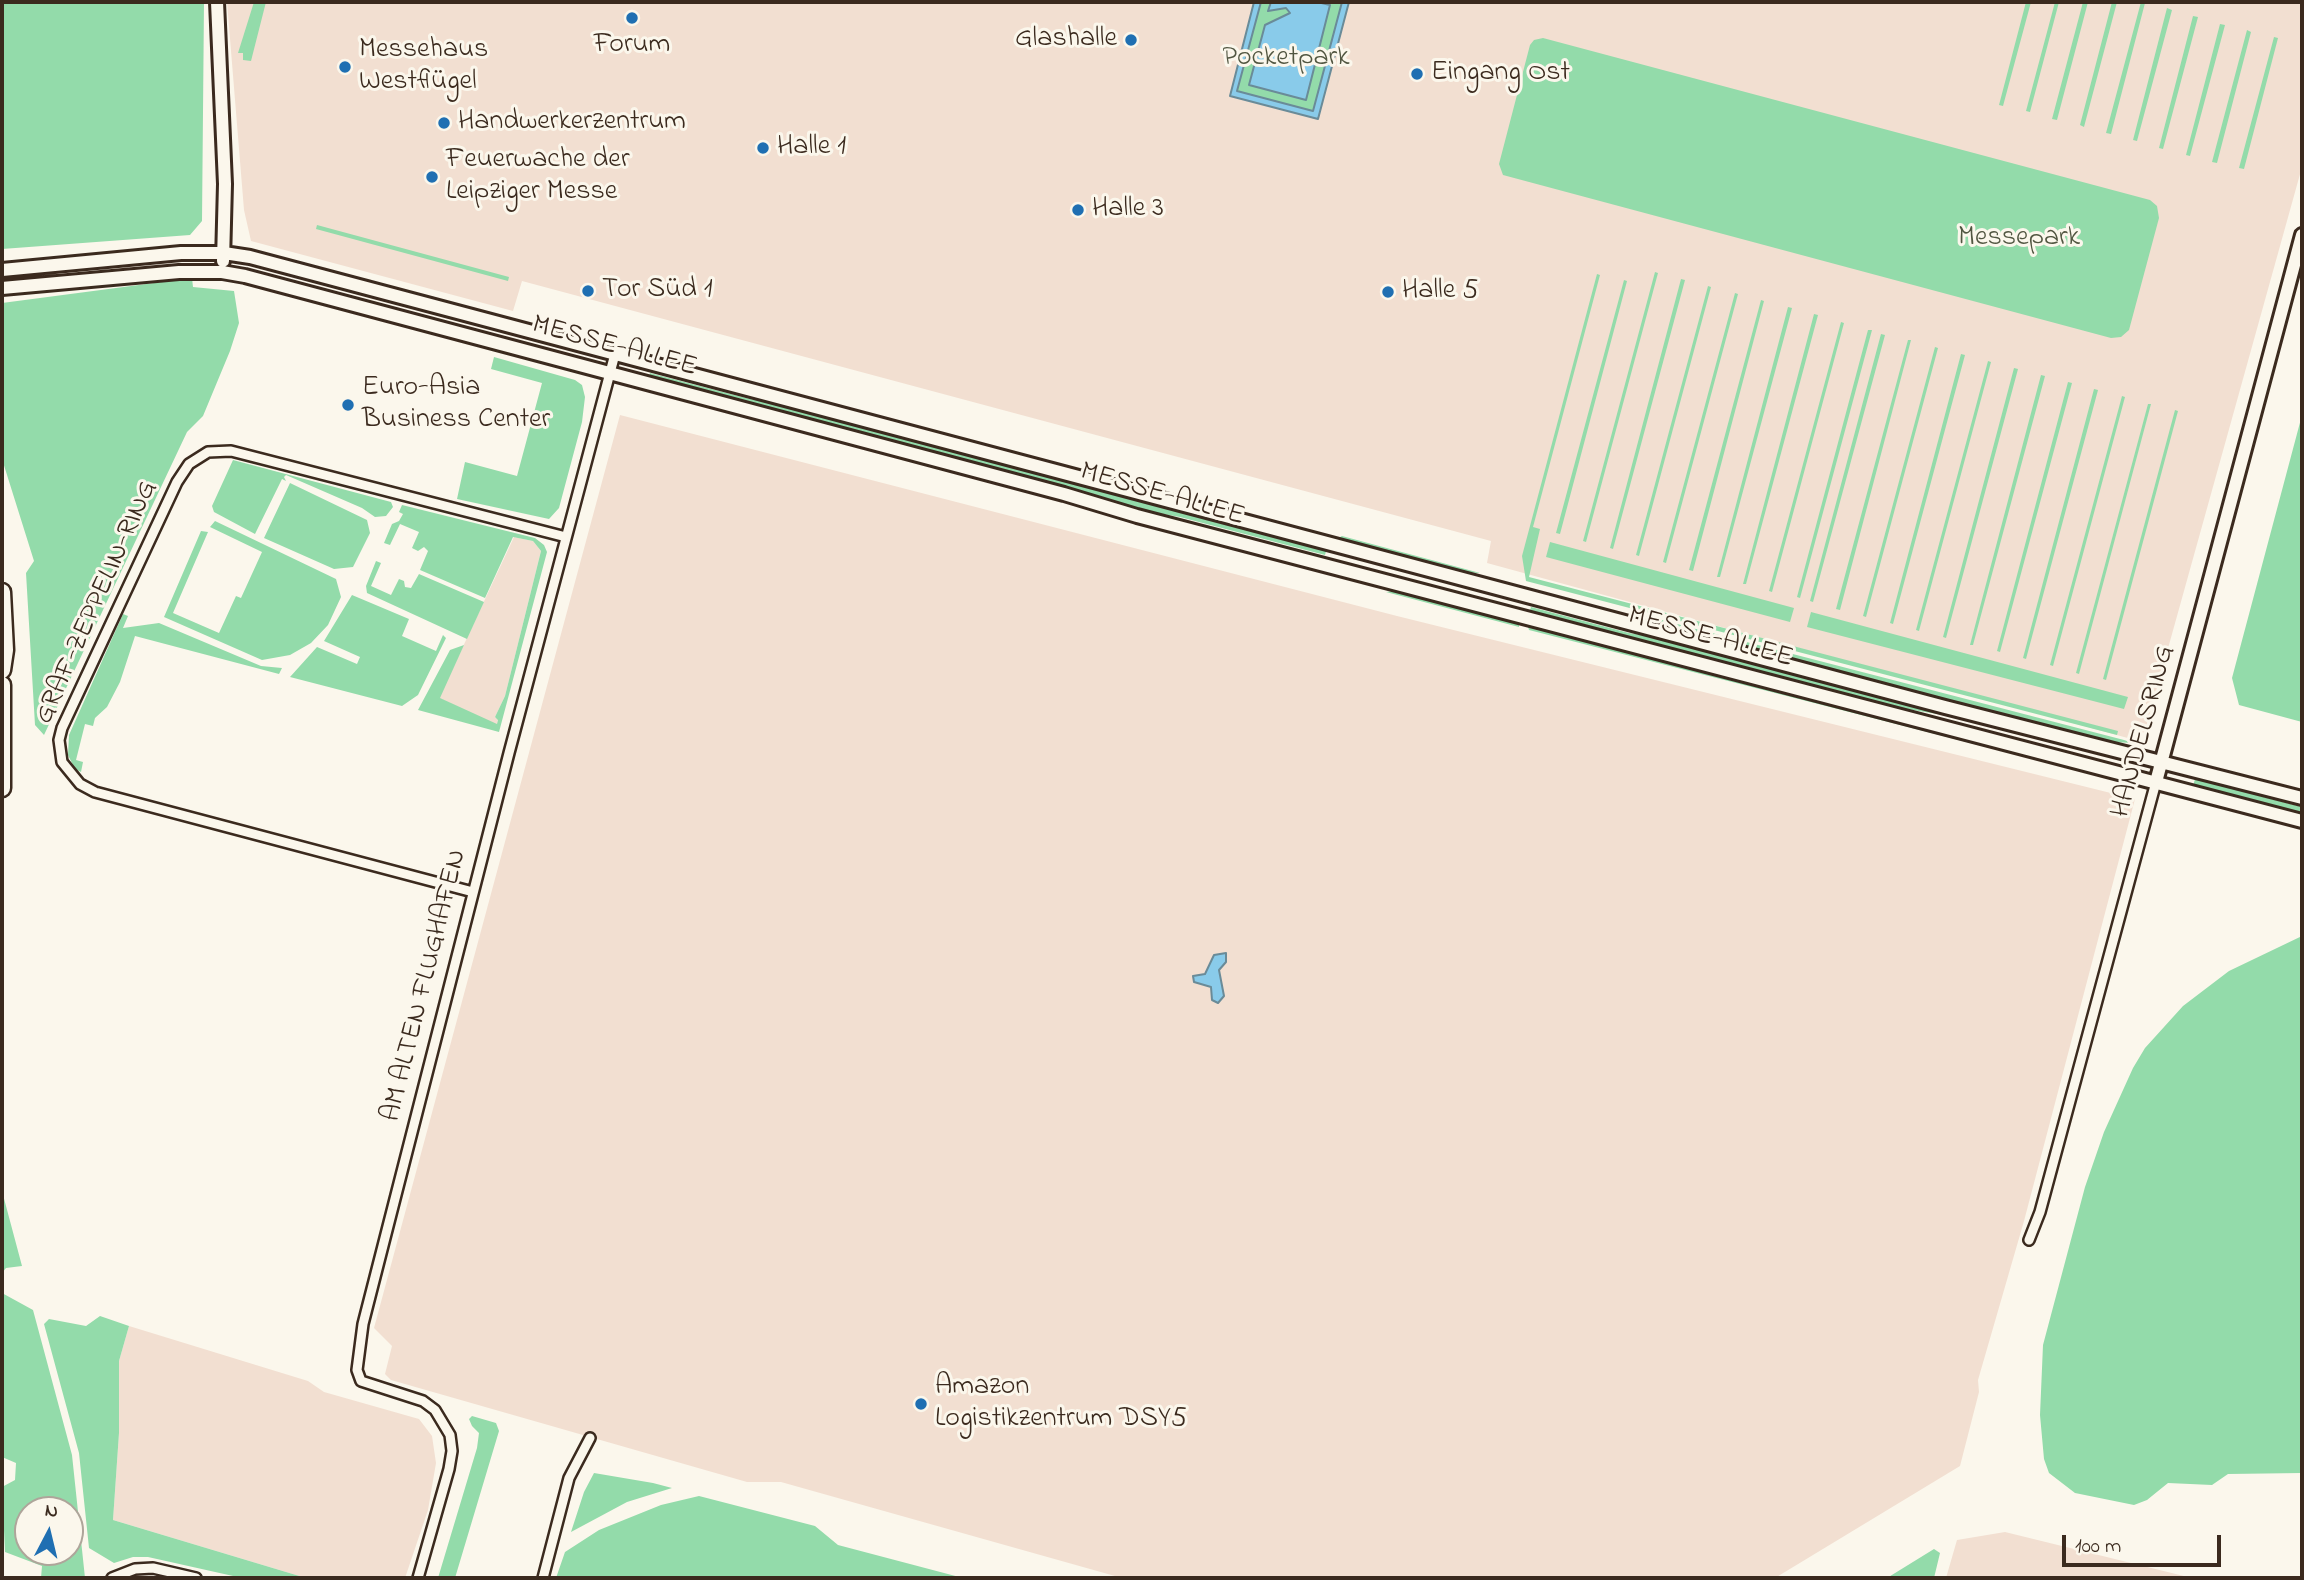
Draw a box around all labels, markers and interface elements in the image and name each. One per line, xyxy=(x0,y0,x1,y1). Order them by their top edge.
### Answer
marker: Forum xyxy=(624,10,640,26)
place label: Glashalle xyxy=(1015,23,1117,57)
place label: Forum xyxy=(594,29,670,63)
marker: Glashalle xyxy=(1123,32,1139,48)
place label: Messehaus Westflügel xyxy=(359,34,488,100)
park label: Pocketpark xyxy=(1222,42,1350,76)
place label: Eingang Ost xyxy=(1431,57,1570,91)
marker: Messehaus Westflügel xyxy=(337,59,353,75)
marker: Eingang Ost xyxy=(1409,66,1425,82)
place label: Handwerkerzentrum xyxy=(458,106,686,140)
marker: Handwerkerzentrum xyxy=(436,115,452,131)
place label: Halle 1 xyxy=(777,131,846,165)
marker: Halle 1 xyxy=(755,140,771,156)
place label: Feuerwache der Leipziger Messe xyxy=(446,144,630,210)
marker: Feuerwache der Leipziger Messe xyxy=(424,169,440,185)
place label: Halle 3 xyxy=(1092,193,1164,227)
marker: Halle 3 xyxy=(1070,202,1086,218)
park label: Messepark xyxy=(1958,222,2080,256)
place label: Tor Süd 1 xyxy=(602,274,713,308)
place label: Halle 5 xyxy=(1402,275,1478,309)
marker: Tor Süd 1 xyxy=(580,283,596,299)
marker: Halle 5 xyxy=(1380,284,1396,300)
street label: MESSE-ALLEE xyxy=(528,310,700,386)
place label: Euro-Asia Business Center xyxy=(362,372,550,438)
marker: Euro-Asia Business Center xyxy=(340,397,356,413)
street label: MESSE-ALLEE xyxy=(1076,457,1248,535)
street label: GRAF-ZEPPELIN-RING xyxy=(29,476,167,730)
street label: MESSE-ALLEE xyxy=(1624,601,1796,677)
street label: HANDELSRING xyxy=(2106,642,2184,822)
street label: AM ALTEN FLUGHAFEN xyxy=(376,847,476,1125)
place label: Amazon Logistikzentrum DSY5 xyxy=(935,1371,1187,1437)
marker: Amazon Logistikzentrum DSY5 xyxy=(913,1396,929,1412)
north arrow xyxy=(14,1496,84,1566)
text: N xyxy=(43,1497,59,1526)
scale bar xyxy=(2066,1520,2225,1564)
text: 100 m xyxy=(2075,1532,2121,1562)

